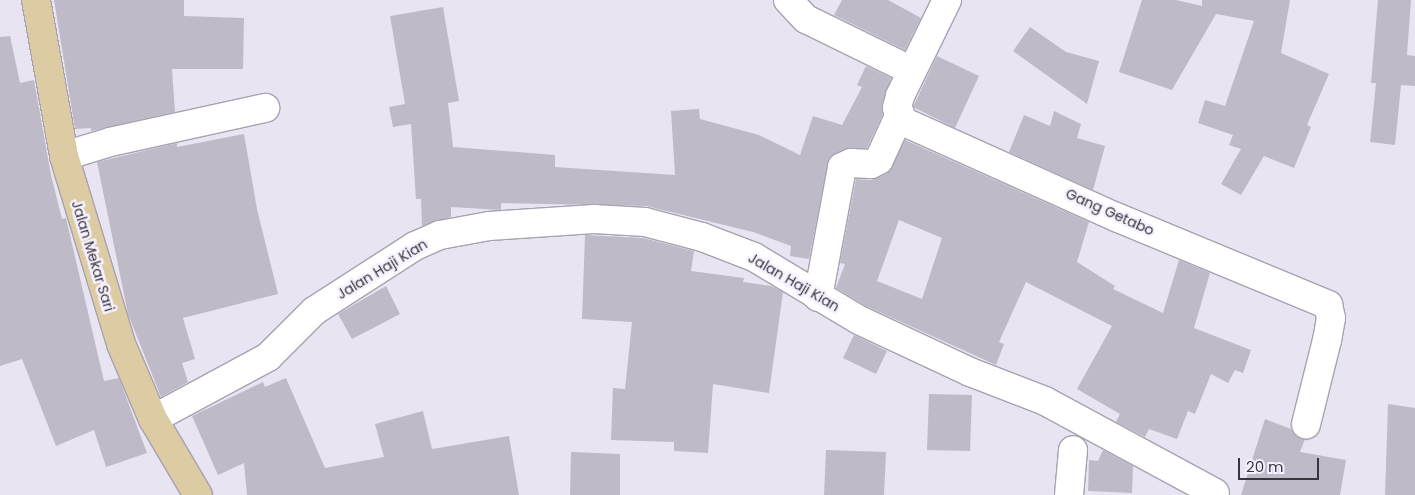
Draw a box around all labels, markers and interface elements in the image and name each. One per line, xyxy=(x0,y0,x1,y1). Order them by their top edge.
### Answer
street label: Gang Getabo xyxy=(1063,185,1157,239)
street label: Jalan Mekar Sari xyxy=(68,198,118,314)
street label: Jalan Haji Kian xyxy=(334,235,430,303)
street label: Jalan Haji Kian xyxy=(745,249,843,315)
scale bar xyxy=(1240,448,1321,480)
text: 20 m xyxy=(1246,456,1284,477)

